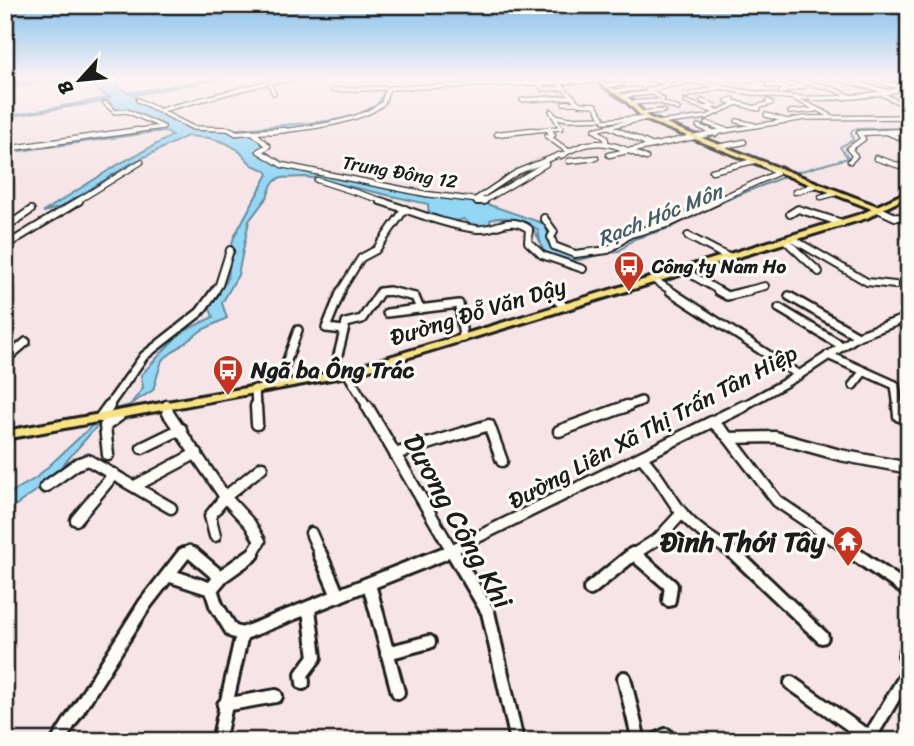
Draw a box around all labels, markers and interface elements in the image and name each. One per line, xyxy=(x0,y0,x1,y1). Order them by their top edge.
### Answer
north arrow xyxy=(46,46,116,116)
text: B xyxy=(48,75,83,100)
street label: Trung Đông 12 xyxy=(340,146,460,198)
water label: Rạch Hóc Môn xyxy=(592,172,731,257)
bus stop icon: Công ty Nam Ho xyxy=(612,249,646,293)
place label: Công ty Nam Ho xyxy=(651,250,786,283)
street label: Đường Đỗ Văn Dậy xyxy=(385,266,571,358)
street label: Đường Liên Xã Thị Trấn Tân Hiệp xyxy=(501,333,805,521)
place label: Ngã ba Ông Trác xyxy=(250,350,415,391)
bus stop icon: Ngã ba Ông Trác xyxy=(211,353,245,397)
street label: Dương Công Khi xyxy=(389,424,527,619)
place label: Đình Thới Tây xyxy=(659,517,826,566)
temple icon: Đình Thới Tây xyxy=(831,524,865,568)

